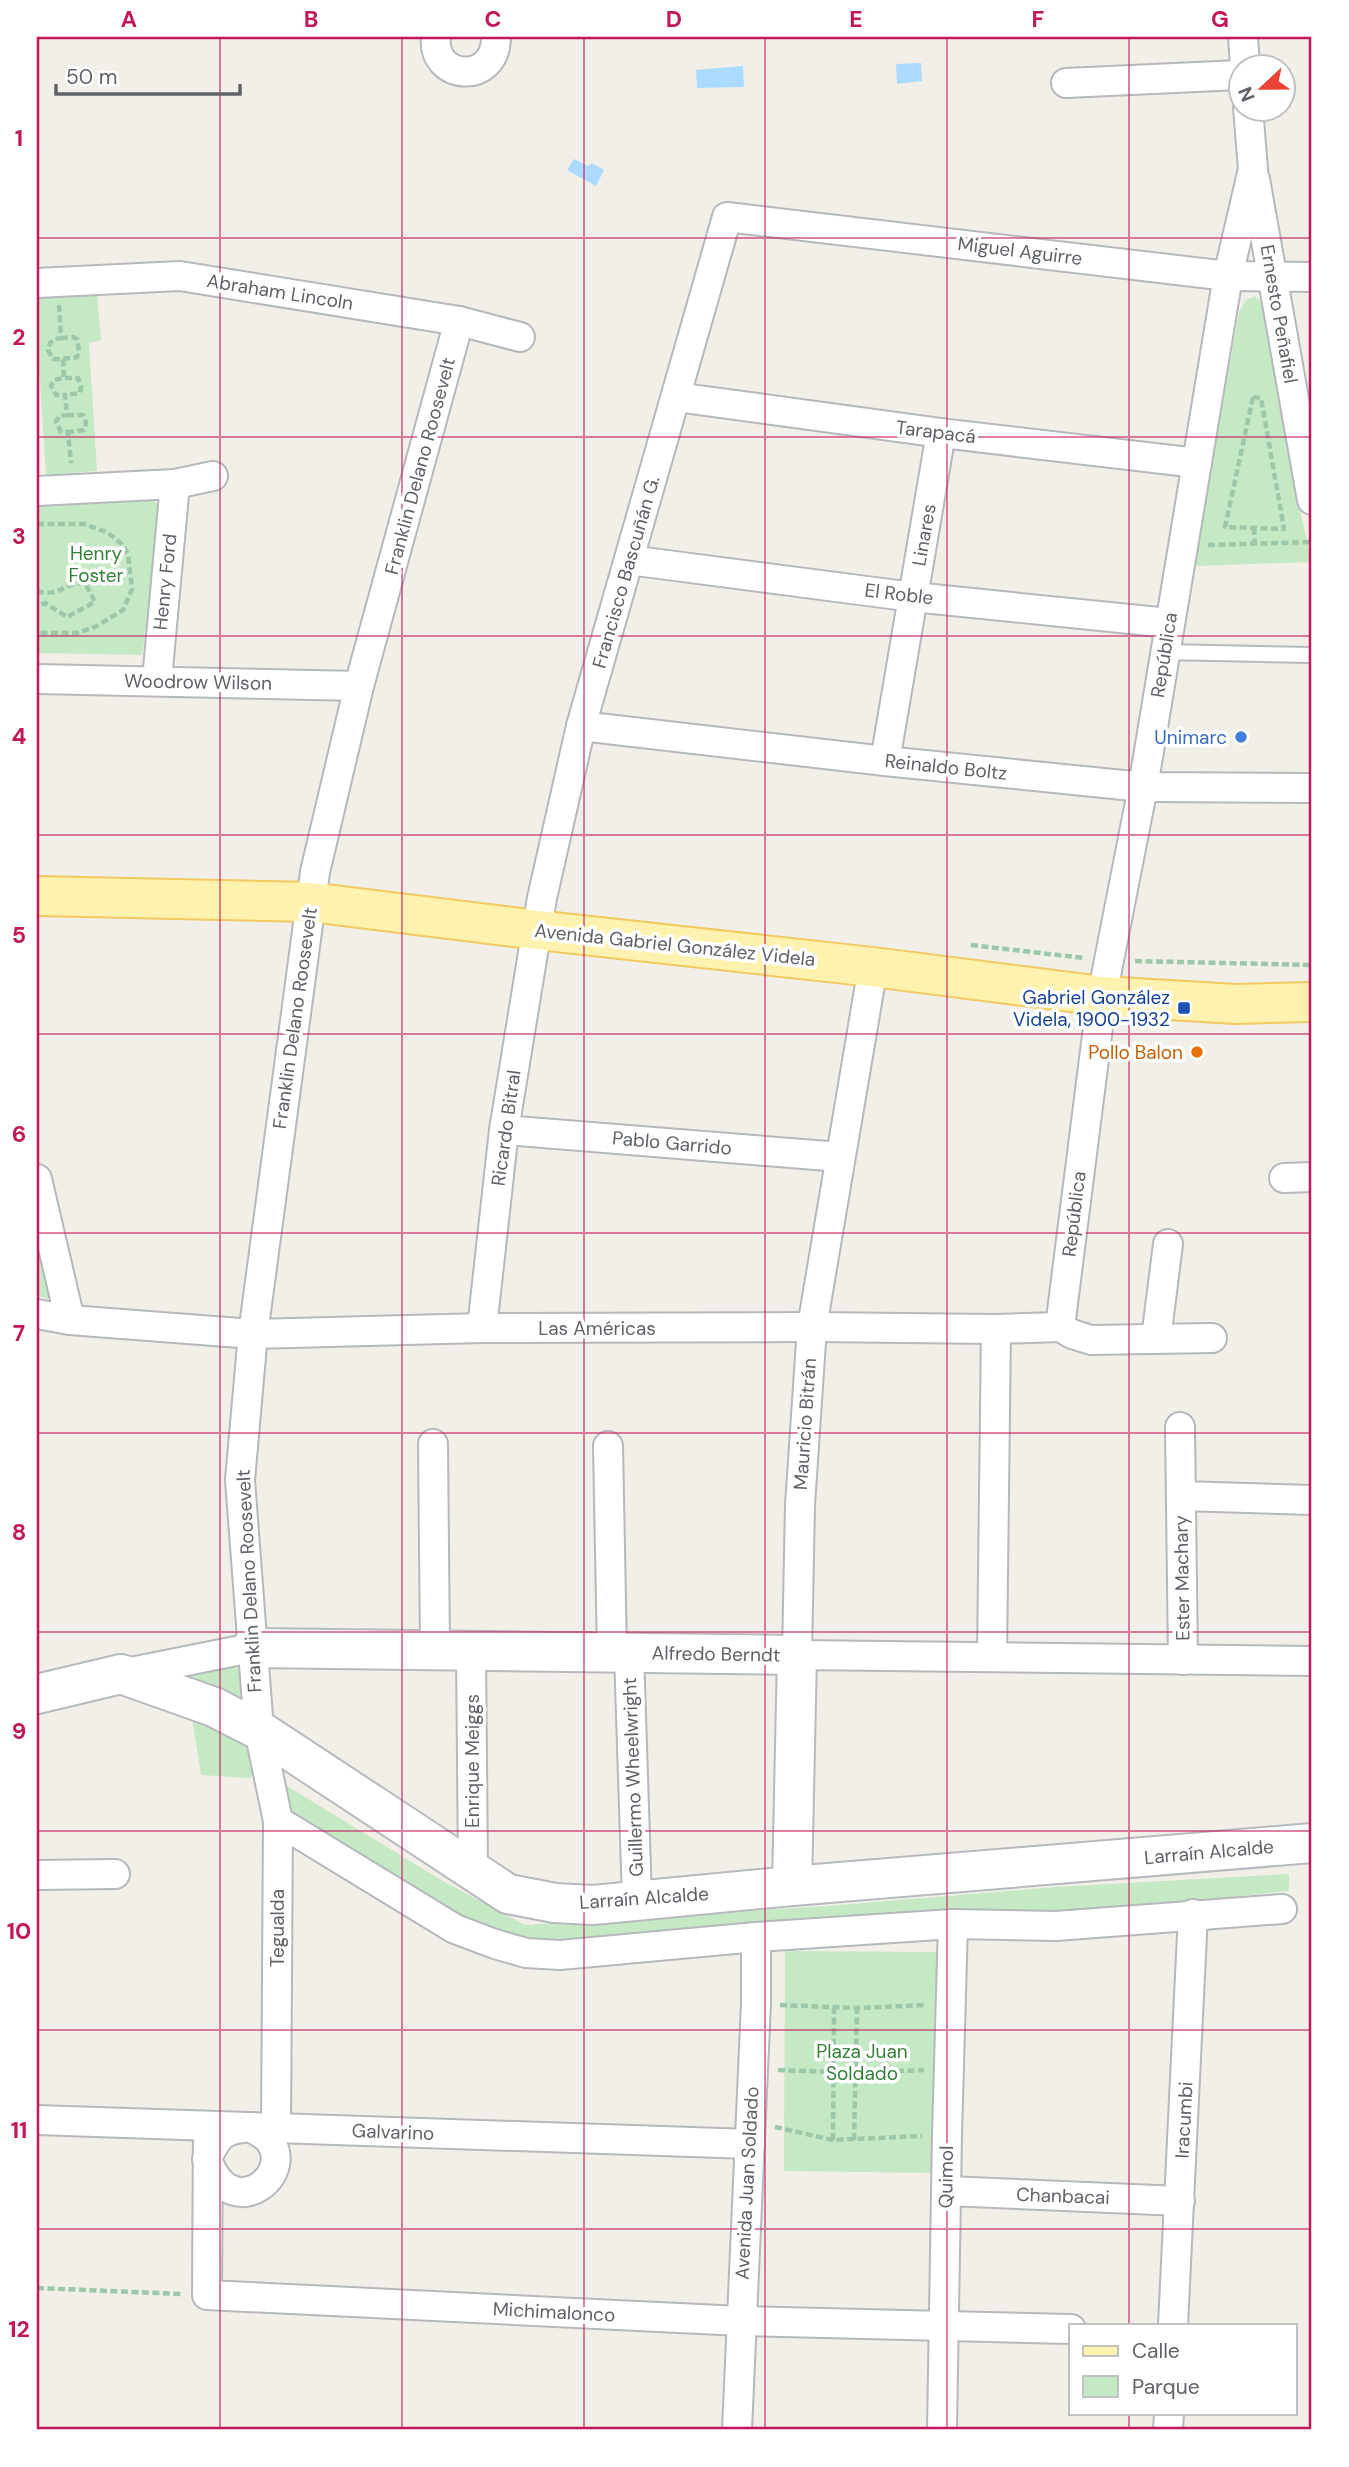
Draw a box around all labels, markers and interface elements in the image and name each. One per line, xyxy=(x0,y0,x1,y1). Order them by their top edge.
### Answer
text: A xyxy=(121,4,137,34)
text: B xyxy=(304,4,318,34)
text: C xyxy=(485,4,501,34)
text: D xyxy=(666,4,682,34)
text: E xyxy=(849,4,863,34)
text: F xyxy=(1032,4,1045,34)
text: G xyxy=(1211,4,1229,34)
scale bar xyxy=(56,52,240,96)
north arrow xyxy=(1226,52,1296,122)
text: 50 m xyxy=(66,63,117,91)
text: N xyxy=(1233,83,1261,105)
text: 1 xyxy=(15,123,23,153)
street label: Miguel Aguirre xyxy=(956,231,1084,271)
street label: Ernesto Peñafiel xyxy=(1255,243,1303,385)
street label: Abraham Lincoln xyxy=(205,268,355,316)
text: 2 xyxy=(12,322,26,352)
street label: Franklin Delano Roosevelt xyxy=(379,355,461,577)
street label: Tarapacá xyxy=(895,415,977,449)
street label: Francisco Bascuñán G. xyxy=(587,473,665,671)
street label: Linares xyxy=(906,502,942,568)
text: 3 xyxy=(12,521,26,551)
street label: Henry Ford xyxy=(148,533,182,631)
park label: Henry Foster xyxy=(68,541,124,588)
street label: El Roble xyxy=(863,577,935,611)
street label: República xyxy=(1145,610,1183,700)
street label: Woodrow Wilson xyxy=(124,668,272,696)
text: 4 xyxy=(12,721,27,751)
place label: Unimarc xyxy=(1154,725,1227,750)
marker: Unimarc xyxy=(1233,729,1249,745)
street label: Reinaldo Boltz xyxy=(884,748,1008,786)
street label: Franklin Delano Roosevelt xyxy=(267,906,323,1130)
street label: Avenida Gabriel González Videla xyxy=(533,918,817,972)
text: 5 xyxy=(12,920,26,950)
place label: Gabriel González Videla, 1900-1932 xyxy=(1013,985,1170,1032)
marker: Gabriel González Videla, 1900-1932 xyxy=(1176,1000,1192,1016)
place label: Pollo Balon xyxy=(1088,1040,1183,1065)
marker: Pollo Balon xyxy=(1189,1044,1205,1060)
street label: Ricardo Bitral xyxy=(485,1068,527,1188)
text: 6 xyxy=(12,1119,26,1149)
street label: Pablo Garrido xyxy=(611,1125,733,1161)
street label: República xyxy=(1056,1170,1092,1258)
street label: Las Américas xyxy=(538,1316,656,1341)
text: 7 xyxy=(13,1318,25,1348)
street label: Mauricio Bitrán xyxy=(788,1357,822,1491)
street label: Franklin Delano Roosevelt xyxy=(231,1469,267,1693)
street label: Ester Machary xyxy=(1168,1514,1196,1641)
text: 8 xyxy=(12,1517,26,1547)
street label: Alfredo Berndt xyxy=(652,1640,780,1668)
street label: Guillermo Wheelwright xyxy=(617,1677,649,1877)
street label: Enrique Meiggs xyxy=(460,1694,485,1828)
text: 9 xyxy=(12,1716,26,1746)
street label: Larraín Alcalde xyxy=(1143,1834,1275,1870)
street label: Larraín Alcalde xyxy=(578,1881,710,1915)
street label: Tegualda xyxy=(265,1889,290,1967)
text: 10 xyxy=(7,1916,31,1946)
park label: Plaza Juan Soldado xyxy=(816,2039,908,2086)
street label: Iracumbi xyxy=(1170,2081,1198,2159)
street label: Avenida Juan Soldado xyxy=(729,2086,765,2280)
text: 11 xyxy=(11,2115,27,2145)
street label: Galvarino xyxy=(351,2118,435,2146)
street label: Quimol xyxy=(933,2145,959,2209)
street label: Chanbacai xyxy=(1016,2182,1110,2210)
street label: Michimalonco xyxy=(492,2296,616,2328)
text: 12 xyxy=(8,2314,30,2344)
legend xyxy=(1069,2324,1296,2414)
text: Calle xyxy=(1132,2337,1180,2365)
text: Parque xyxy=(1132,2373,1200,2401)

